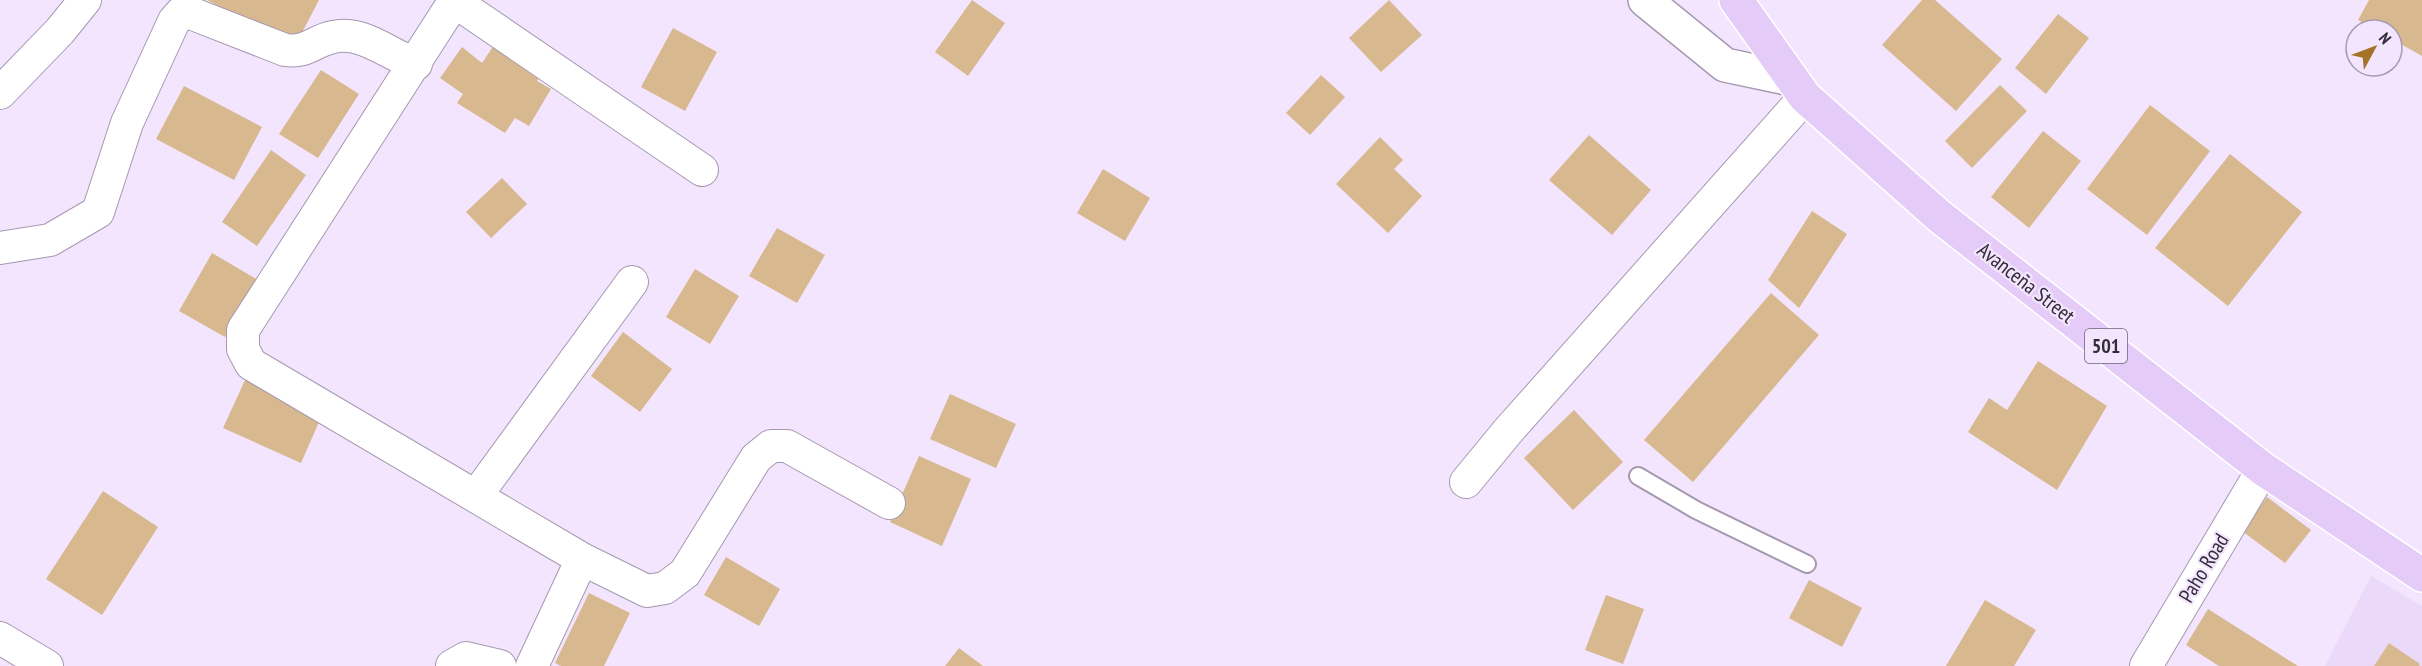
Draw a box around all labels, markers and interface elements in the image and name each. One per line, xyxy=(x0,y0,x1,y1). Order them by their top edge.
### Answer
north arrow xyxy=(2344,18,2404,78)
text: N xyxy=(2375,28,2396,48)
street label: Avanceña Street xyxy=(1972,236,2081,329)
road number: 501 xyxy=(2085,329,2127,363)
street label: Paho Road xyxy=(2172,528,2235,607)

